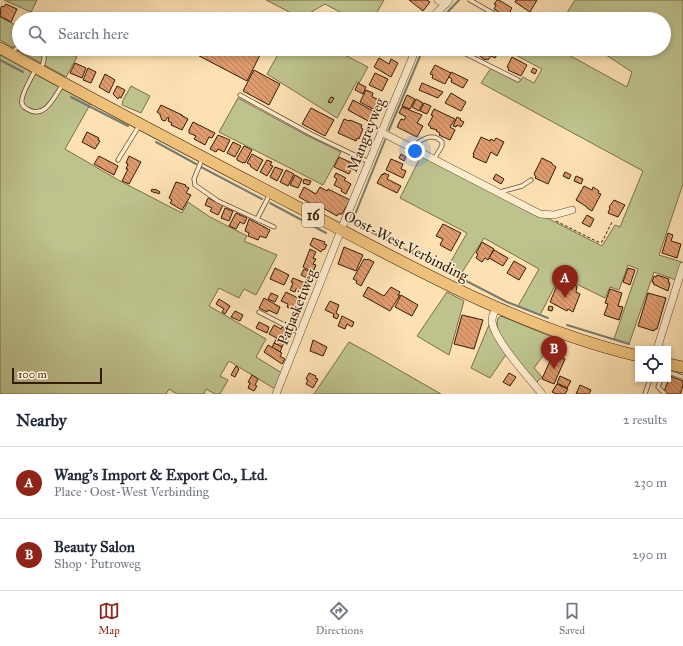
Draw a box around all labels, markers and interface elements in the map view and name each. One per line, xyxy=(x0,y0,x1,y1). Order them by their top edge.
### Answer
search box xyxy=(12,12,671,56)
icon: search xyxy=(26,23,48,45)
text: Search here xyxy=(58,25,129,43)
street label: Mangreyweg xyxy=(343,94,389,175)
your location xyxy=(405,141,425,161)
road number: 16 xyxy=(302,203,324,227)
street label: Oost-West Verbinding xyxy=(341,207,472,286)
street label: Patjasketiweg xyxy=(274,265,321,348)
pin: A xyxy=(552,265,578,298)
pin: B xyxy=(541,336,567,369)
map controls xyxy=(635,346,671,382)
button: locate xyxy=(635,346,671,382)
scale bar xyxy=(12,366,102,385)
text: 100 m xyxy=(18,368,47,381)
text: Nearby xyxy=(16,410,67,431)
text: 2 results xyxy=(623,412,667,428)
text: Wang's Import & Export Co., Ltd. xyxy=(54,466,268,484)
text: A xyxy=(25,475,33,491)
text: 230 m xyxy=(634,475,667,491)
text: Place · Oost-West Verbinding xyxy=(54,484,209,500)
text: Beauty Salon xyxy=(54,538,135,556)
text: B xyxy=(25,547,33,563)
text: 290 m xyxy=(632,547,667,563)
text: Shop · Putroweg xyxy=(54,556,141,572)
tab: Map xyxy=(98,600,120,637)
tab: Directions xyxy=(316,600,363,637)
tab: Saved xyxy=(559,600,585,637)

